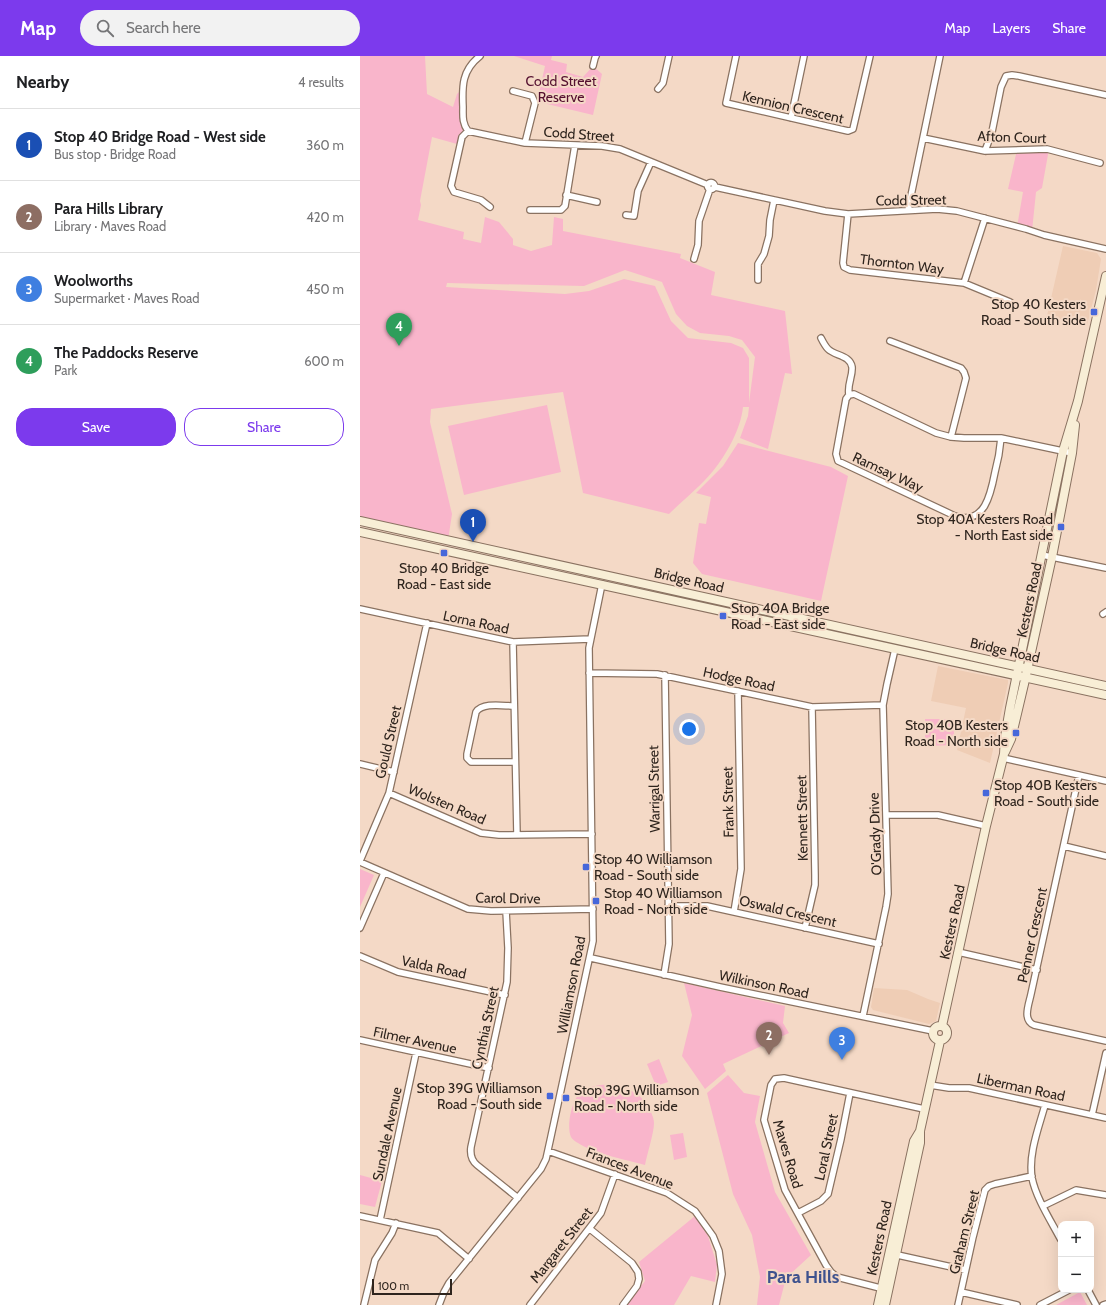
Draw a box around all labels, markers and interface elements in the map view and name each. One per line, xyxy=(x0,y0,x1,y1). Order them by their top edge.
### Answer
search box xyxy=(80,10,360,46)
text: Map xyxy=(20,17,56,40)
icon: search xyxy=(94,17,116,39)
text: Search here xyxy=(126,19,201,37)
text: Map xyxy=(945,19,970,37)
text: Layers xyxy=(992,19,1030,37)
text: Share xyxy=(1052,19,1086,37)
text: Nearby xyxy=(16,72,69,92)
park label: Codd Street Reserve xyxy=(526,72,597,106)
text: 4 results xyxy=(298,74,344,90)
street label: Kennion Crescent xyxy=(741,87,846,127)
street label: Codd Street xyxy=(543,123,615,145)
street label: Afton Court xyxy=(977,127,1047,147)
text: Stop 40 Bridge Road - West side xyxy=(54,128,266,146)
text: 1 xyxy=(27,137,31,153)
text: 360 m xyxy=(306,137,344,153)
text: Bus stop · Bridge Road xyxy=(54,146,176,162)
street label: Codd Street xyxy=(875,190,947,210)
text: Para Hills Library xyxy=(54,200,163,218)
text: 2 xyxy=(26,209,32,225)
text: 420 m xyxy=(306,209,344,225)
text: Library · Maves Road xyxy=(54,218,166,234)
street label: Thornton Way xyxy=(859,250,945,278)
text: Woolworths xyxy=(54,272,133,290)
text: 3 xyxy=(25,281,33,297)
text: 450 m xyxy=(306,281,344,297)
text: Supermarket · Maves Road xyxy=(54,290,200,306)
place label: Stop 40 Kesters Road - South side xyxy=(981,295,1086,329)
marker: Stop 40 Kesters Road - South side xyxy=(1089,307,1099,317)
pin: 4 xyxy=(386,313,412,346)
text: The Paddocks Reserve xyxy=(54,344,198,362)
text: 4 xyxy=(25,353,33,369)
text: 600 m xyxy=(304,353,344,369)
text: Park xyxy=(54,362,77,378)
button: Save xyxy=(16,408,176,446)
button: Share xyxy=(184,408,344,446)
street label: Ramsay Way xyxy=(850,448,926,496)
pin: 1 xyxy=(460,509,486,542)
place label: Stop 40A Kesters Road - North East side xyxy=(916,510,1053,544)
marker: Stop 40A Kesters Road - North East side xyxy=(1056,522,1066,532)
marker: Stop 40 Bridge Road - East side xyxy=(439,548,449,558)
place label: Stop 40 Bridge Road - East side xyxy=(397,559,491,593)
street label: Kesters Road xyxy=(1012,561,1046,639)
street label: Bridge Road xyxy=(652,563,726,597)
place label: Stop 40A Bridge Road - East side xyxy=(731,599,829,633)
street label: Lorna Road xyxy=(441,606,511,638)
marker: Stop 40A Bridge Road - East side xyxy=(718,611,728,621)
street label: Bridge Road xyxy=(968,633,1042,667)
street label: Hodge Road xyxy=(702,663,776,695)
street label: Gould Street xyxy=(371,703,405,780)
place label: Stop 40B Kesters Road - North side xyxy=(904,716,1008,750)
your location xyxy=(679,719,699,739)
marker: Stop 40B Kesters Road - North side xyxy=(1011,728,1021,738)
street label: Warrigal Street xyxy=(644,745,664,833)
street label: Frank Street xyxy=(718,766,738,838)
street label: Kennett Street xyxy=(792,775,812,861)
place label: Stop 40B Kesters Road - South side xyxy=(994,776,1099,810)
street label: Wolsten Road xyxy=(405,780,489,828)
marker: Stop 40B Kesters Road - South side xyxy=(981,788,991,798)
street label: O'Grady Drive xyxy=(865,792,885,876)
place label: Stop 40 Williamson Road - South side xyxy=(594,850,713,884)
marker: Stop 40 Williamson Road - South side xyxy=(581,862,591,872)
street label: Kesters Road xyxy=(935,883,969,961)
place label: Stop 40 Williamson Road - North side xyxy=(604,884,723,918)
street label: Penner Crescent xyxy=(1013,885,1051,984)
street label: Carol Drive xyxy=(475,888,541,908)
street label: Oswald Crescent xyxy=(738,891,839,931)
marker: Stop 40 Williamson Road - North side xyxy=(591,896,601,906)
street label: Williamson Road xyxy=(553,934,589,1036)
street label: Valda Road xyxy=(400,951,468,983)
street label: Wilkinson Road xyxy=(717,966,811,1002)
street label: Cynthia Street xyxy=(467,985,503,1071)
street label: Filmer Avenue xyxy=(372,1022,458,1058)
pin: 2 xyxy=(756,1022,782,1055)
pin: 3 xyxy=(829,1027,855,1060)
street label: Liberman Road xyxy=(975,1069,1067,1105)
place label: Stop 39G Williamson Road - South side xyxy=(417,1079,542,1113)
place label: Stop 39G Williamson Road - North side xyxy=(574,1081,700,1115)
street label: Sundale Avenue xyxy=(368,1085,406,1183)
marker: Stop 39G Williamson Road - South side xyxy=(545,1091,555,1101)
marker: Stop 39G Williamson Road - North side xyxy=(561,1093,571,1103)
street label: Loral Street xyxy=(810,1112,842,1182)
street label: Maves Road xyxy=(769,1117,807,1191)
street label: Frances Avenue xyxy=(584,1143,676,1193)
street label: Graham Street xyxy=(945,1188,983,1276)
street label: Kesters Road xyxy=(862,1199,896,1277)
street label: Margaret Street xyxy=(526,1203,596,1287)
map controls xyxy=(1058,1221,1094,1293)
button: + xyxy=(1058,1221,1094,1257)
button: − xyxy=(1058,1257,1094,1293)
district label: Para Hills xyxy=(767,1266,840,1288)
scale bar xyxy=(372,1277,452,1296)
text: 100 m xyxy=(378,1279,409,1293)

